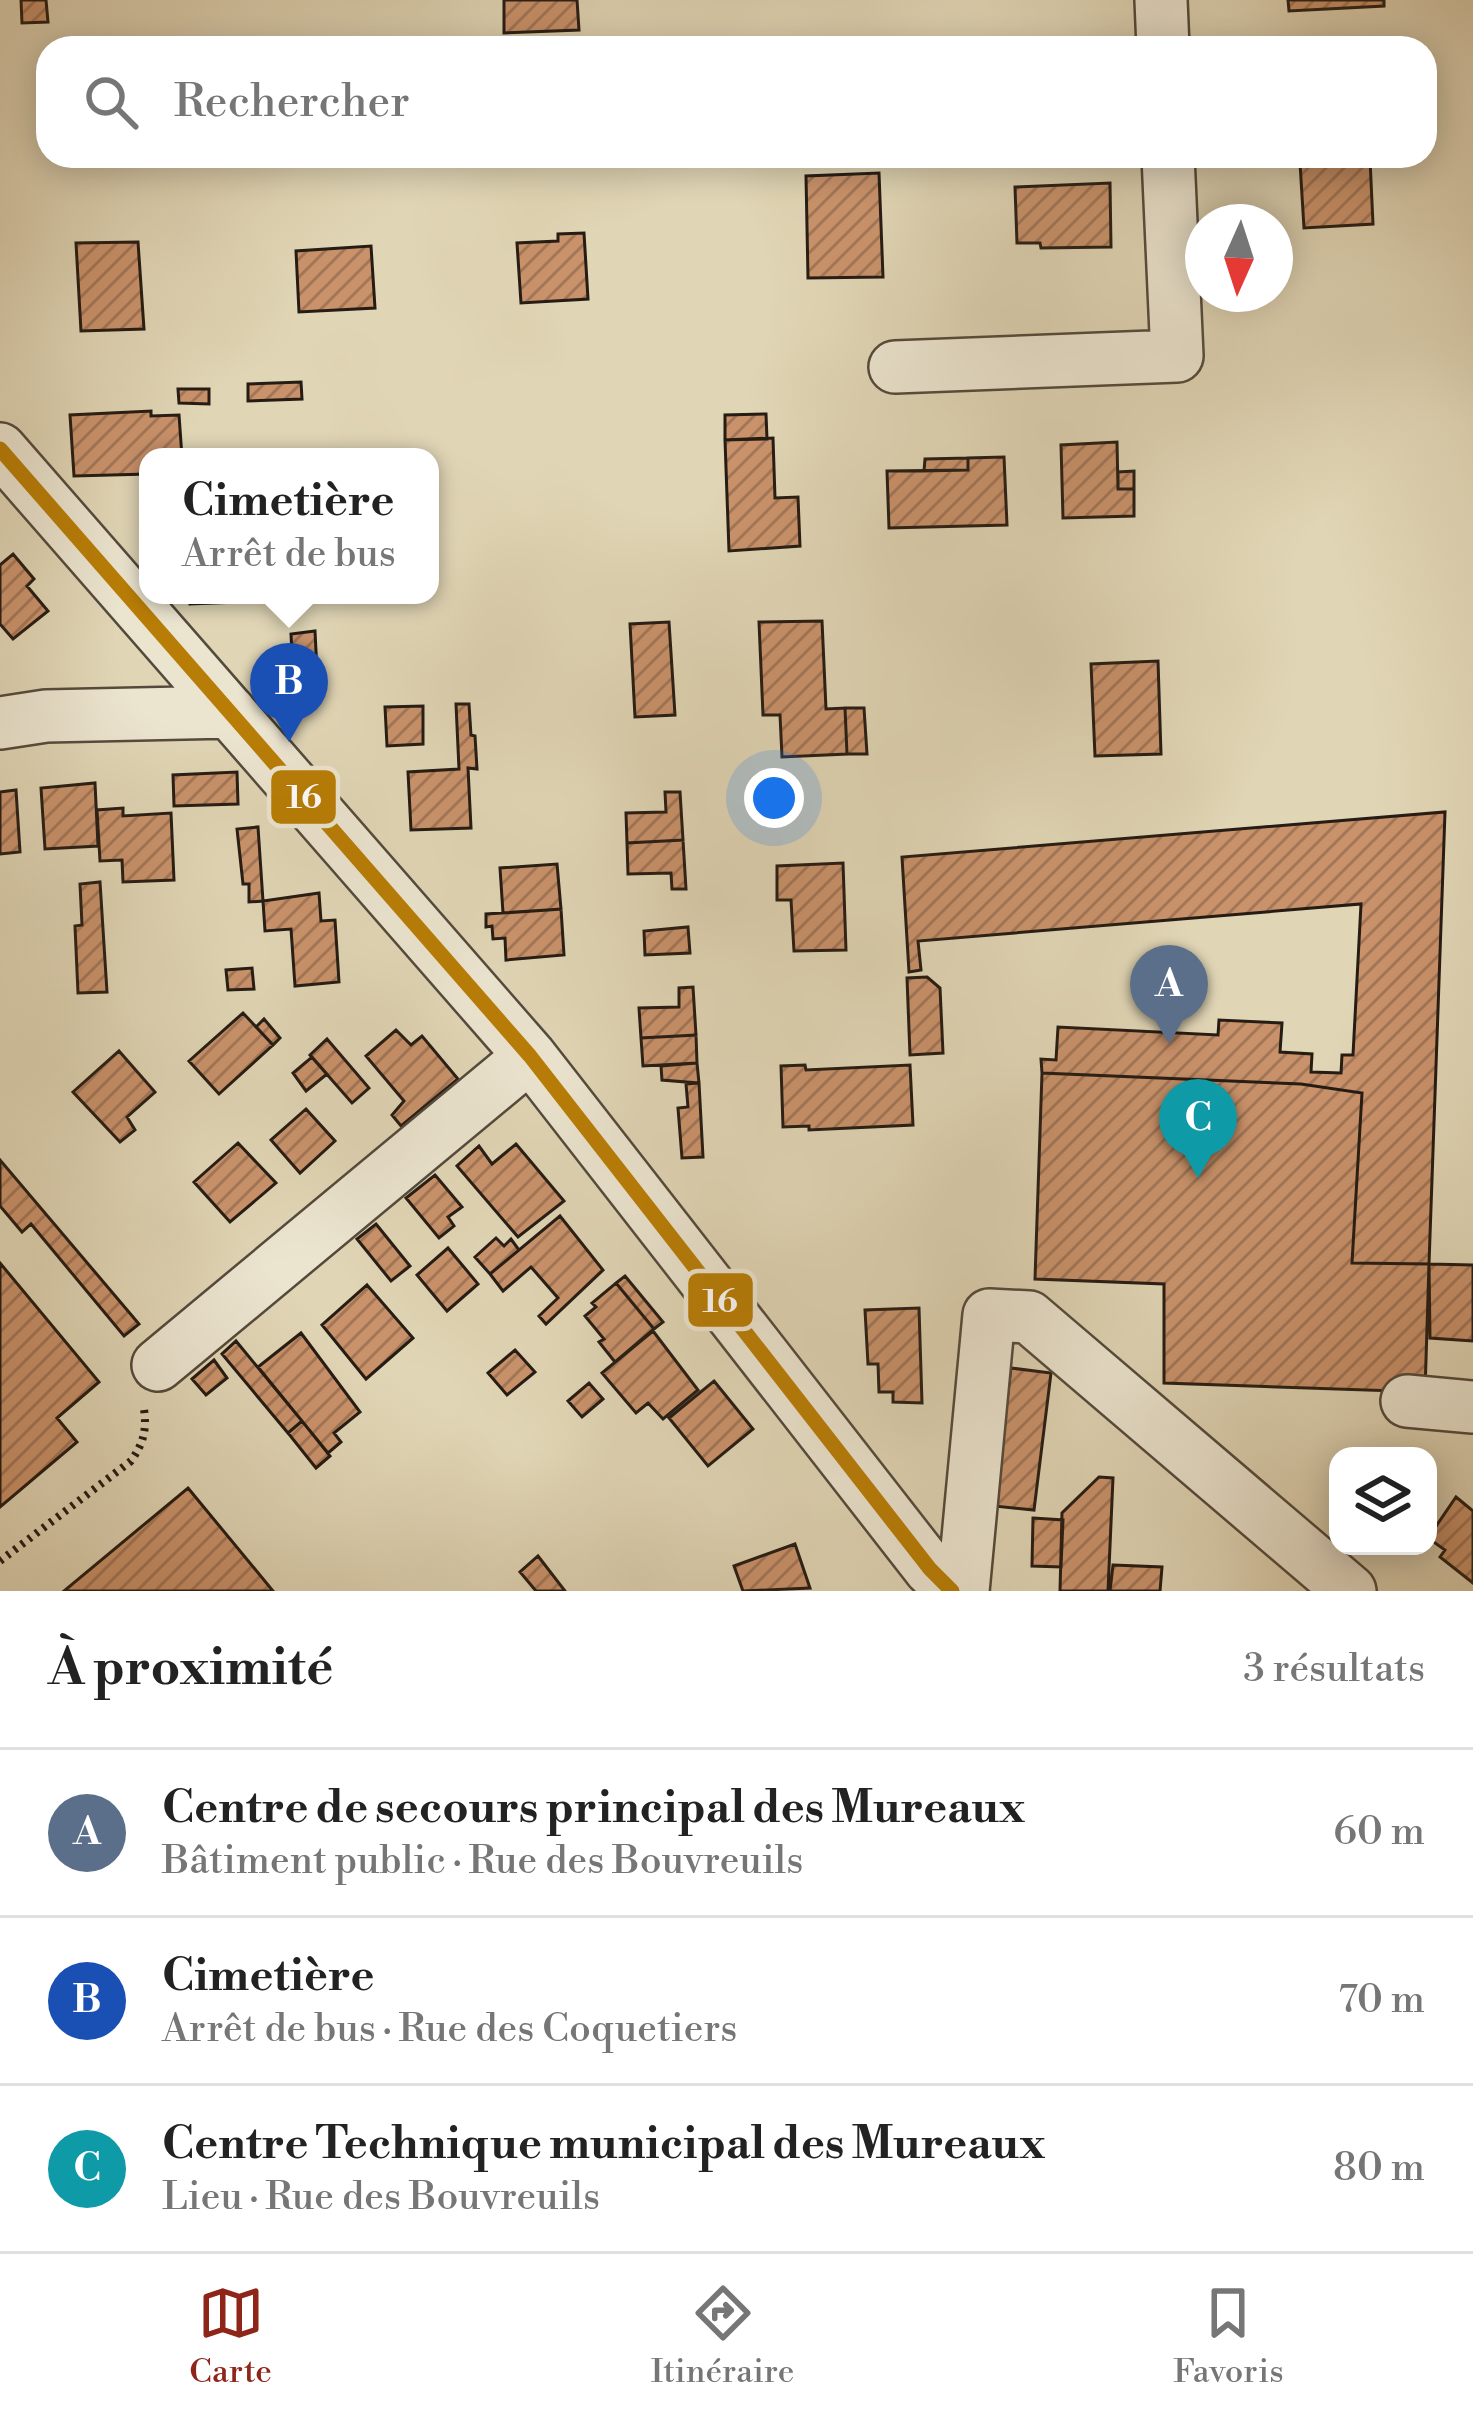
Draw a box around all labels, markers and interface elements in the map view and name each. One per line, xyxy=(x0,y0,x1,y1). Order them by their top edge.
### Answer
search box xyxy=(36,36,1437,168)
icon: search xyxy=(78,69,144,135)
text: Rechercher xyxy=(174,74,410,131)
north arrow xyxy=(1185,204,1293,312)
popup xyxy=(139,448,439,604)
text: Cimetière xyxy=(182,473,395,530)
text: Arrêt de bus xyxy=(182,530,396,579)
pin: B xyxy=(250,643,328,742)
line badge: 16 xyxy=(269,768,338,826)
your location xyxy=(744,768,804,828)
text: 16 xyxy=(286,778,322,819)
pin: A xyxy=(1130,945,1208,1044)
pin: C xyxy=(1159,1079,1237,1178)
line badge: 16 xyxy=(686,1271,755,1329)
text: 16 xyxy=(702,1282,738,1323)
map controls xyxy=(1329,1447,1437,1555)
button: layers xyxy=(1329,1447,1437,1555)
text: À proximité xyxy=(48,1637,333,1701)
text: 3 résultats xyxy=(1243,1645,1425,1694)
text: Centre de secours principal des Mureaux xyxy=(162,1780,1025,1837)
text: A xyxy=(73,1808,101,1857)
text: 60 m xyxy=(1333,1808,1425,1857)
text: Bâtiment public · Rue des Bouvreuils xyxy=(162,1837,803,1886)
text: Cimetière xyxy=(162,1948,375,2005)
text: B xyxy=(72,1976,102,2025)
text: 70 m xyxy=(1338,1976,1425,2025)
text: Arrêt de bus · Rue des Coquetiers xyxy=(162,2005,737,2054)
text: Centre Technique municipal des Mureaux xyxy=(162,2116,1045,2173)
text: C xyxy=(73,2144,101,2193)
text: 80 m xyxy=(1333,2144,1425,2193)
text: Lieu · Rue des Bouvreuils xyxy=(162,2173,600,2222)
tab: Carte xyxy=(189,2280,272,2393)
tab: Itinéraire xyxy=(651,2280,794,2393)
tab: Favoris xyxy=(1173,2280,1284,2393)

